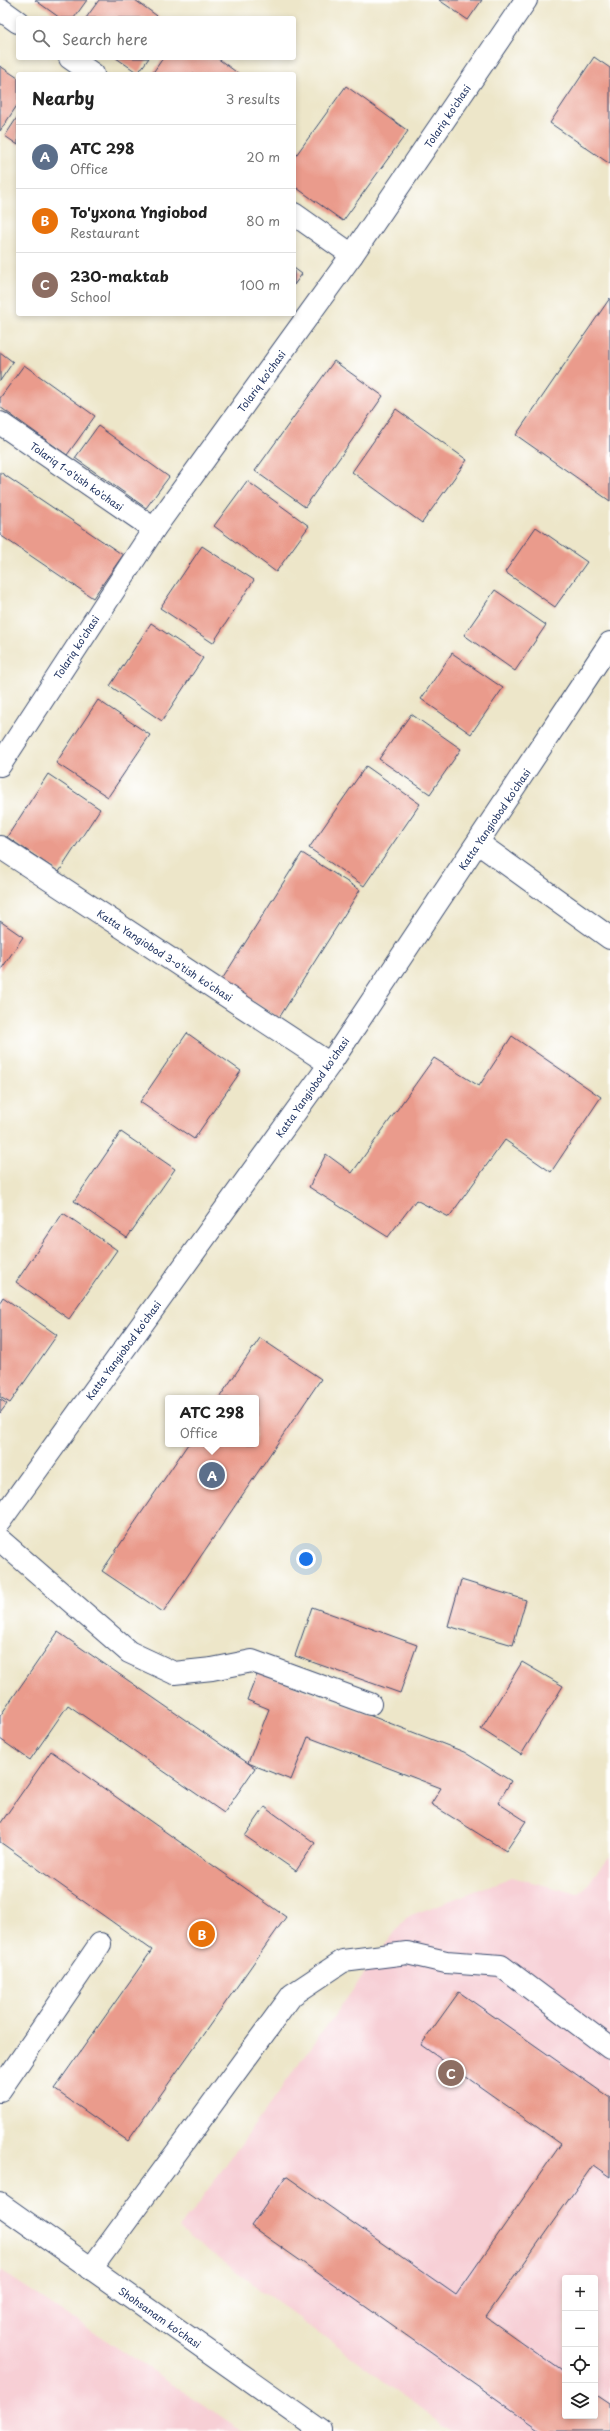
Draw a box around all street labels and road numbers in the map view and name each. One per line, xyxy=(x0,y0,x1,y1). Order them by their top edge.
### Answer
street label: Tolariq ko'chasi xyxy=(420,81,474,151)
street label: Tolariq ko'chasi xyxy=(233,347,289,415)
street label: Tolariq 1-o'tish ko'chasi xyxy=(27,438,127,514)
street label: Tolariq ko'chasi xyxy=(50,612,102,682)
street label: Katta Yangiobod ko'chasi xyxy=(454,765,534,873)
street label: Katta Yangiobod 3-o'tish ko'chasi xyxy=(94,905,236,1005)
street label: Katta Yangiobod ko'chasi xyxy=(272,1034,352,1140)
street label: Katta Yangiobod ko'chasi xyxy=(82,1297,164,1403)
street label: Shohsanam ko'chasi xyxy=(116,2283,204,2351)

